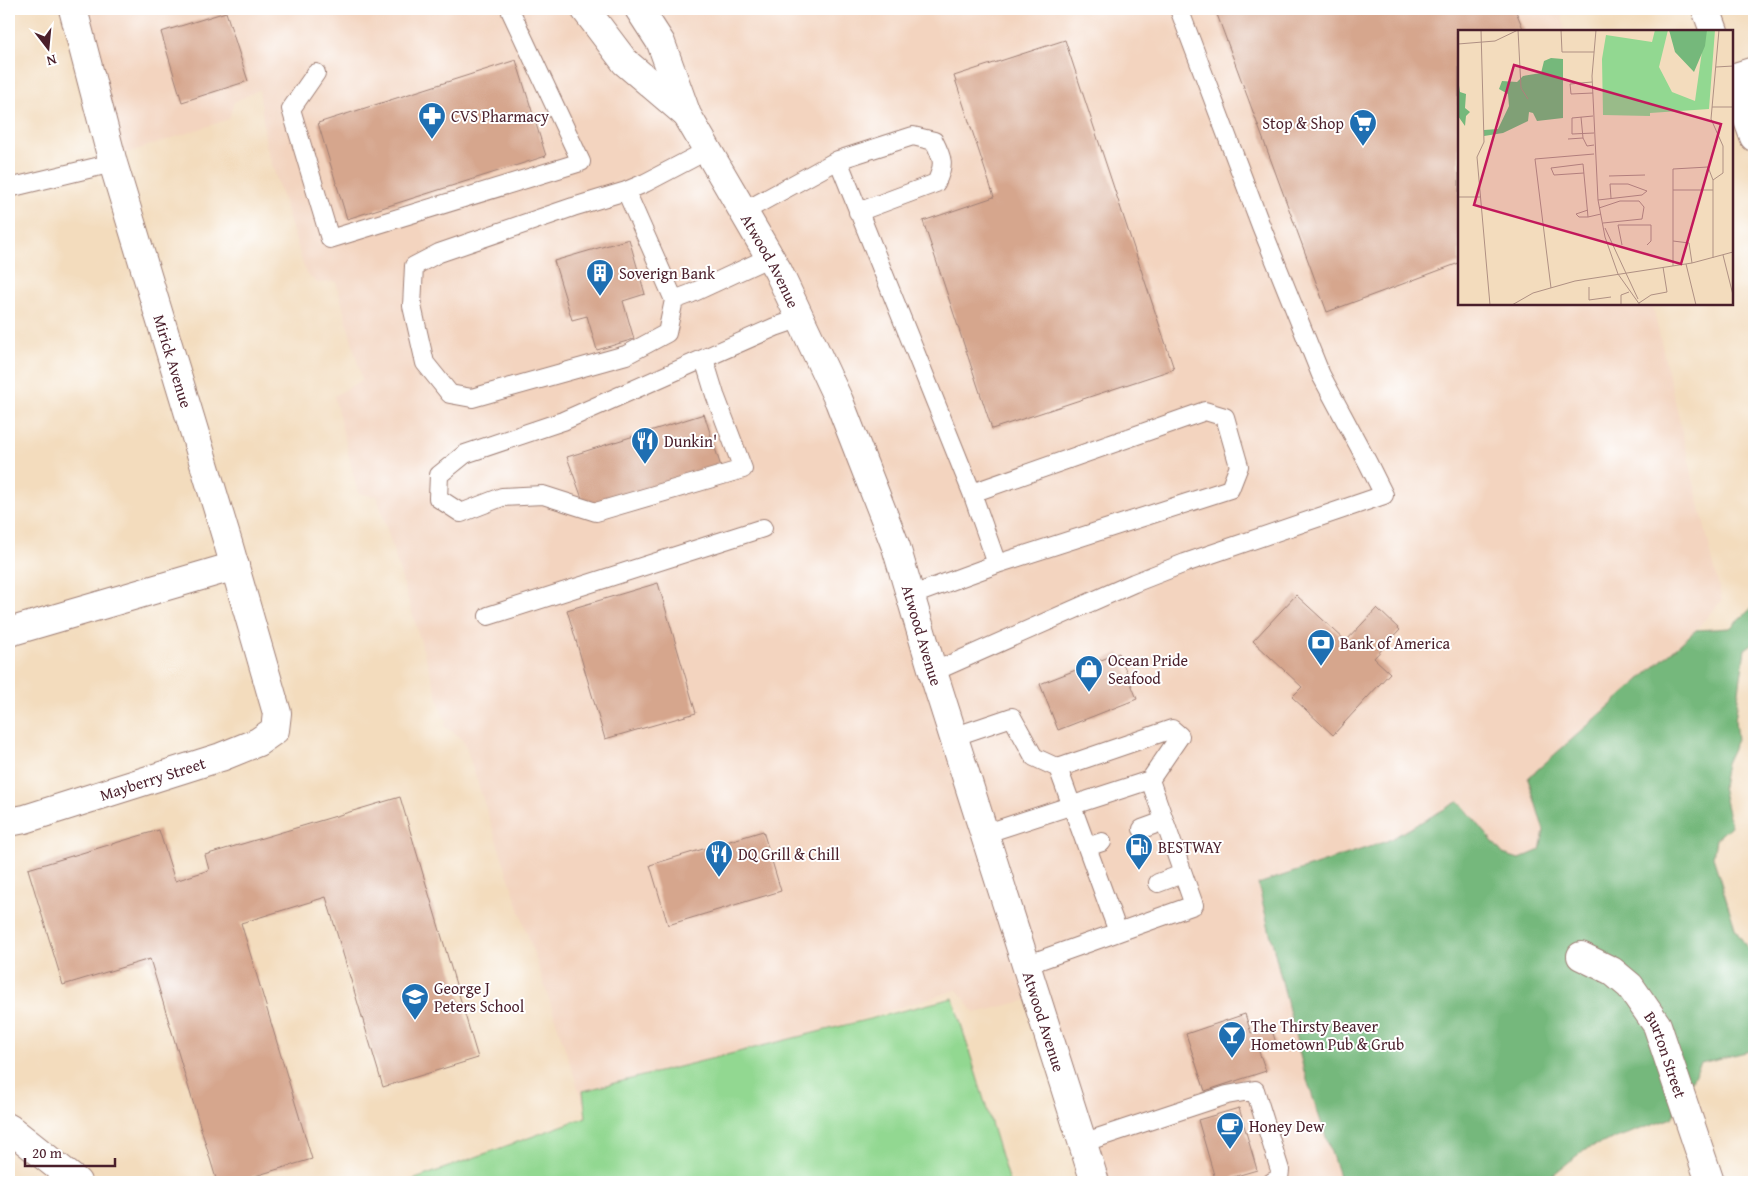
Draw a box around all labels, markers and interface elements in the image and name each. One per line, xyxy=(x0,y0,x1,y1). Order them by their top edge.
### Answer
north arrow xyxy=(22,22,72,72)
inset map xyxy=(1458,30,1733,305)
text: N xyxy=(44,50,59,72)
pharmacy icon: CVS Pharmacy xyxy=(417,101,447,140)
place label: CVS Pharmacy xyxy=(451,104,549,128)
supermarket icon: Stop & Shop xyxy=(1348,108,1378,147)
place label: Stop & Shop xyxy=(1262,111,1344,135)
street label: Atwood Avenue xyxy=(735,209,806,312)
building icon: Soverign Bank xyxy=(585,258,615,297)
place label: Soverign Bank xyxy=(619,261,716,285)
street label: Mirick Avenue xyxy=(147,311,199,411)
restaurant icon: Dunkin' xyxy=(630,426,660,465)
place label: Dunkin' xyxy=(664,429,717,453)
street label: Atwood Avenue xyxy=(896,582,949,689)
bank icon: Bank of America xyxy=(1306,628,1336,667)
place label: Bank of America xyxy=(1340,631,1451,655)
place label: Ocean Pride Seafood xyxy=(1108,648,1188,690)
shop icon: Ocean Pride Seafood xyxy=(1074,654,1104,693)
street label: Mayberry Street xyxy=(97,751,209,807)
fuel station icon: BESTWAY xyxy=(1124,832,1154,871)
place label: BESTWAY xyxy=(1158,835,1223,859)
restaurant icon: DQ Grill & Chill xyxy=(704,839,734,878)
place label: DQ Grill & Chill xyxy=(738,842,840,866)
street label: Atwood Avenue xyxy=(1017,968,1071,1075)
place label: George J Peters School xyxy=(434,976,525,1018)
school or university icon: George J Peters School xyxy=(400,982,430,1021)
street label: Burton Street xyxy=(1639,1006,1693,1101)
place label: The Thirsty Beaver Hometown Pub & Grub xyxy=(1251,1014,1404,1056)
bar icon: The Thirsty Beaver Hometown Pub & Grub xyxy=(1217,1020,1247,1059)
cafe icon: Honey Dew xyxy=(1215,1111,1245,1150)
place label: Honey Dew xyxy=(1249,1114,1325,1138)
scale bar xyxy=(25,1136,115,1168)
text: 20 m xyxy=(32,1142,63,1163)

